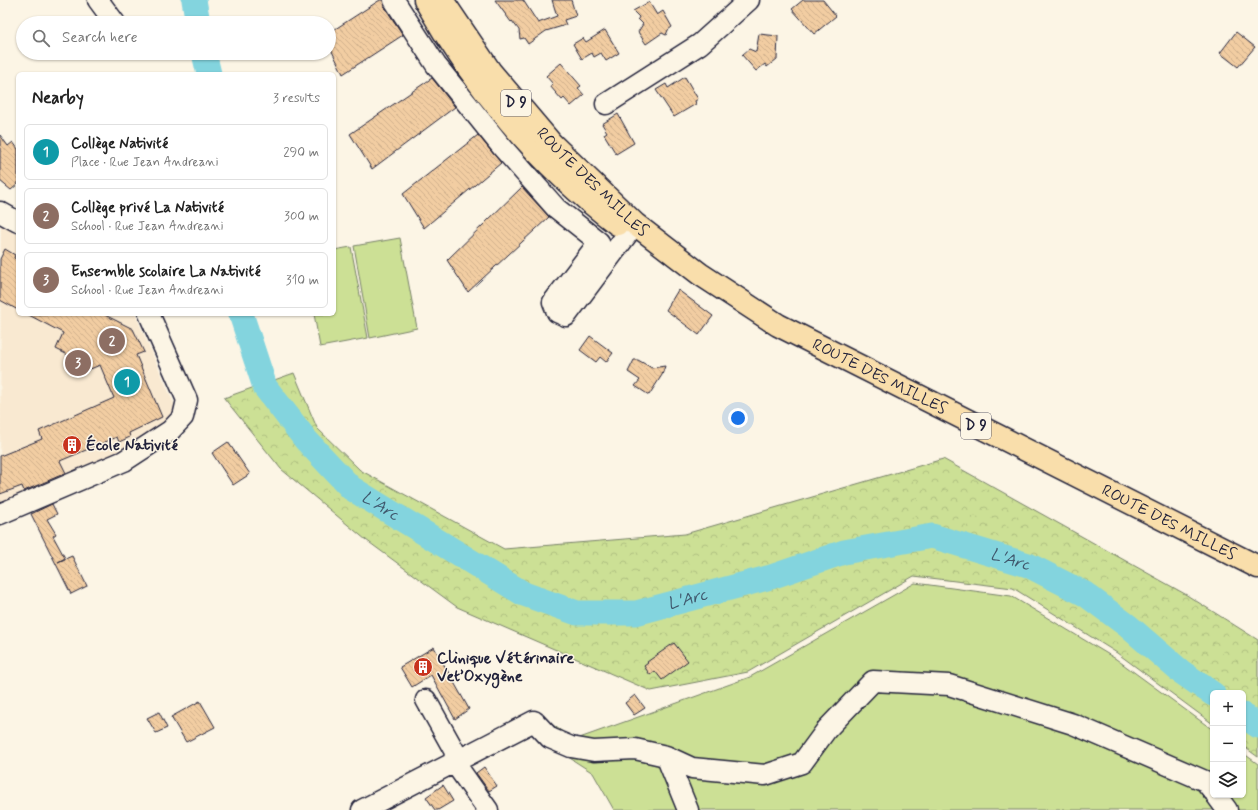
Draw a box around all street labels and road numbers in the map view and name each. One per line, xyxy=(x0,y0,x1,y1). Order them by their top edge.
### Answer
road number: D 9 xyxy=(501,90,531,116)
street label: ROUTE DES MILLES xyxy=(532,123,653,241)
street label: ROUTE DES MILLES xyxy=(809,334,951,419)
road number: D 9 xyxy=(961,413,991,439)
street label: ROUTE DES MILLES xyxy=(1098,479,1240,565)

